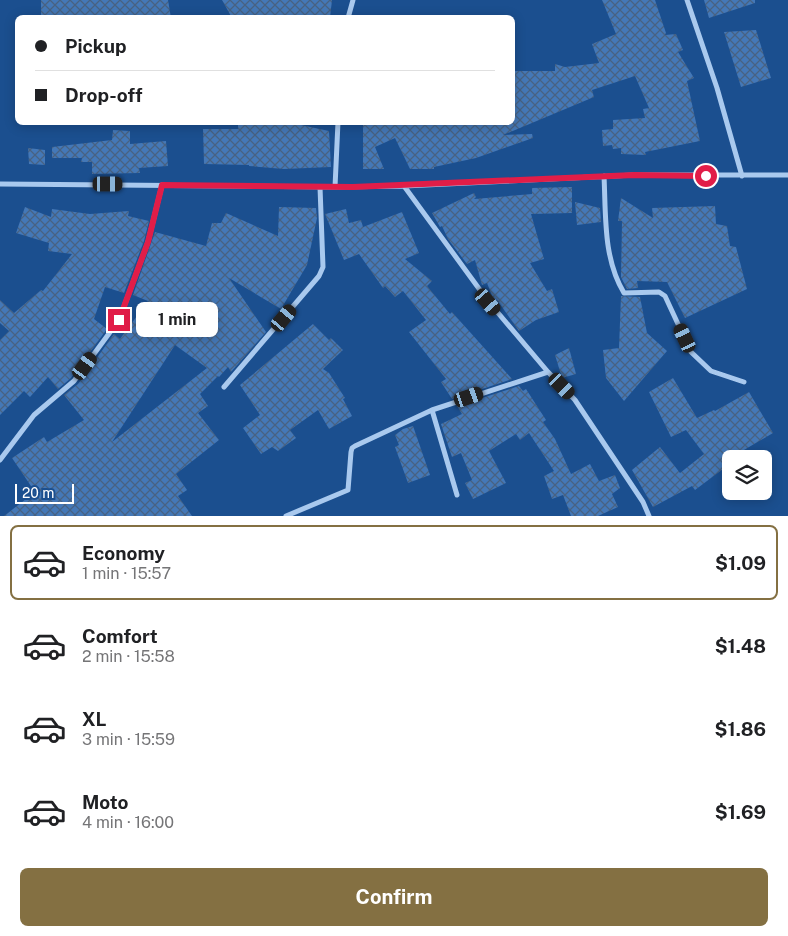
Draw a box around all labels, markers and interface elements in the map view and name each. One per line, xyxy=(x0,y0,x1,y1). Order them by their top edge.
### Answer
text: Pickup xyxy=(65,35,127,57)
text: Drop-off xyxy=(65,84,142,106)
route start xyxy=(695,165,717,187)
car xyxy=(93,177,123,192)
car xyxy=(472,286,503,318)
callout: 1 min xyxy=(136,302,219,338)
car xyxy=(268,302,299,334)
route end xyxy=(108,309,130,331)
text: 1 min xyxy=(158,310,196,329)
car xyxy=(671,321,698,355)
car xyxy=(70,349,99,383)
car xyxy=(546,370,577,402)
car xyxy=(452,385,485,409)
map controls xyxy=(722,450,772,500)
button: layers xyxy=(722,450,772,500)
scale bar xyxy=(15,481,74,504)
text: 20 m xyxy=(22,485,54,501)
icon: car xyxy=(22,540,67,585)
text: Economy xyxy=(82,542,165,564)
text: $1.09 xyxy=(715,552,766,574)
text: 1 min · 15:57 xyxy=(82,564,171,583)
icon: car xyxy=(22,623,67,668)
text: Comfort xyxy=(82,625,158,647)
text: $1.48 xyxy=(715,635,766,657)
text: 2 min · 15:58 xyxy=(82,647,175,666)
icon: car xyxy=(22,706,67,751)
text: XL xyxy=(82,708,107,730)
text: $1.86 xyxy=(715,718,766,740)
text: 3 min · 15:59 xyxy=(82,730,175,749)
icon: car xyxy=(22,789,67,834)
text: Moto xyxy=(82,791,128,813)
text: $1.69 xyxy=(715,801,766,823)
text: 4 min · 16:00 xyxy=(82,813,174,832)
button: Confirm xyxy=(20,868,768,926)

